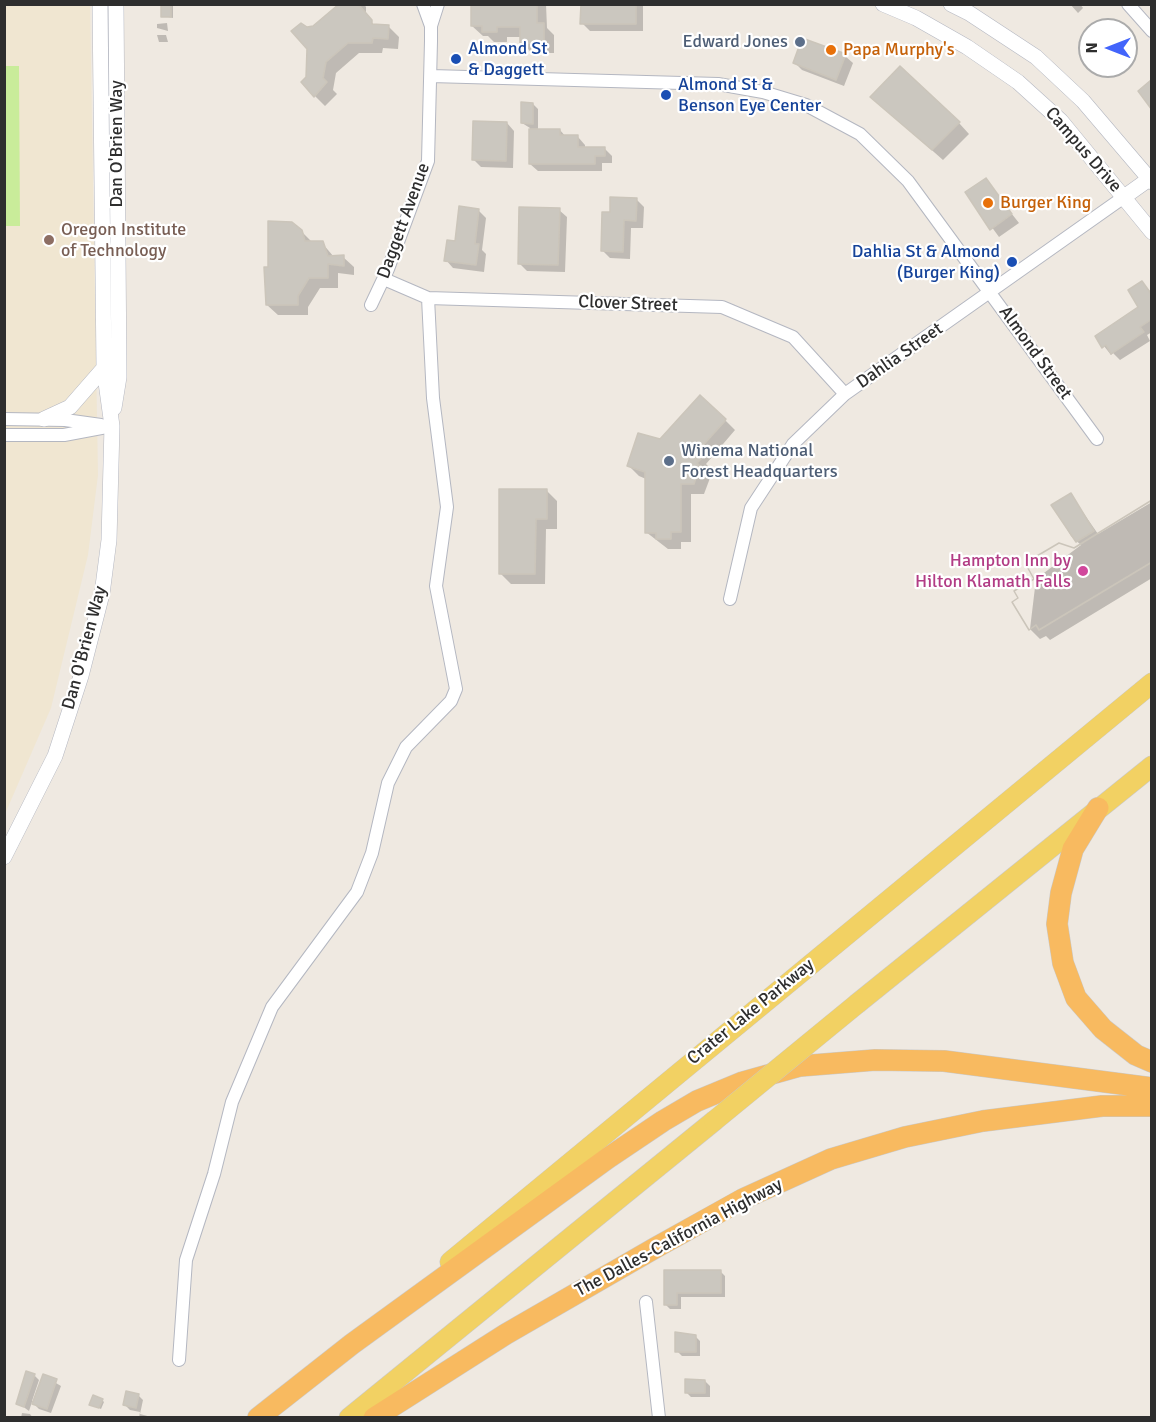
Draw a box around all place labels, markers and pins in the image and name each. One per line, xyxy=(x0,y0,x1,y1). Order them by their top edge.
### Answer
place label: Edward Jones xyxy=(682,31,788,53)
marker: Edward Jones xyxy=(793,35,807,49)
place label: Almond St & Daggett xyxy=(468,38,547,80)
place label: Papa Murphy's xyxy=(843,39,955,61)
marker: Papa Murphy's xyxy=(824,43,838,57)
marker: Almond St & Daggett xyxy=(449,52,463,66)
place label: Almond St & Benson Eye Center xyxy=(678,74,821,116)
marker: Almond St & Benson Eye Center xyxy=(659,88,673,102)
place label: Burger King xyxy=(1000,192,1091,214)
marker: Burger King xyxy=(981,196,995,210)
place label: Oregon Institute of Technology xyxy=(61,219,186,262)
marker: Oregon Institute of Technology xyxy=(42,233,56,247)
place label: Dahlia St & Almond (Burger King) xyxy=(852,241,1000,284)
marker: Dahlia St & Almond (Burger King) xyxy=(1005,255,1019,269)
place label: Winema National Forest Headquarters xyxy=(681,440,838,482)
marker: Winema National Forest Headquarters xyxy=(662,454,676,468)
place label: Hampton Inn by Hilton Klamath Falls xyxy=(915,550,1071,592)
marker: Hampton Inn by Hilton Klamath Falls xyxy=(1076,564,1090,578)

